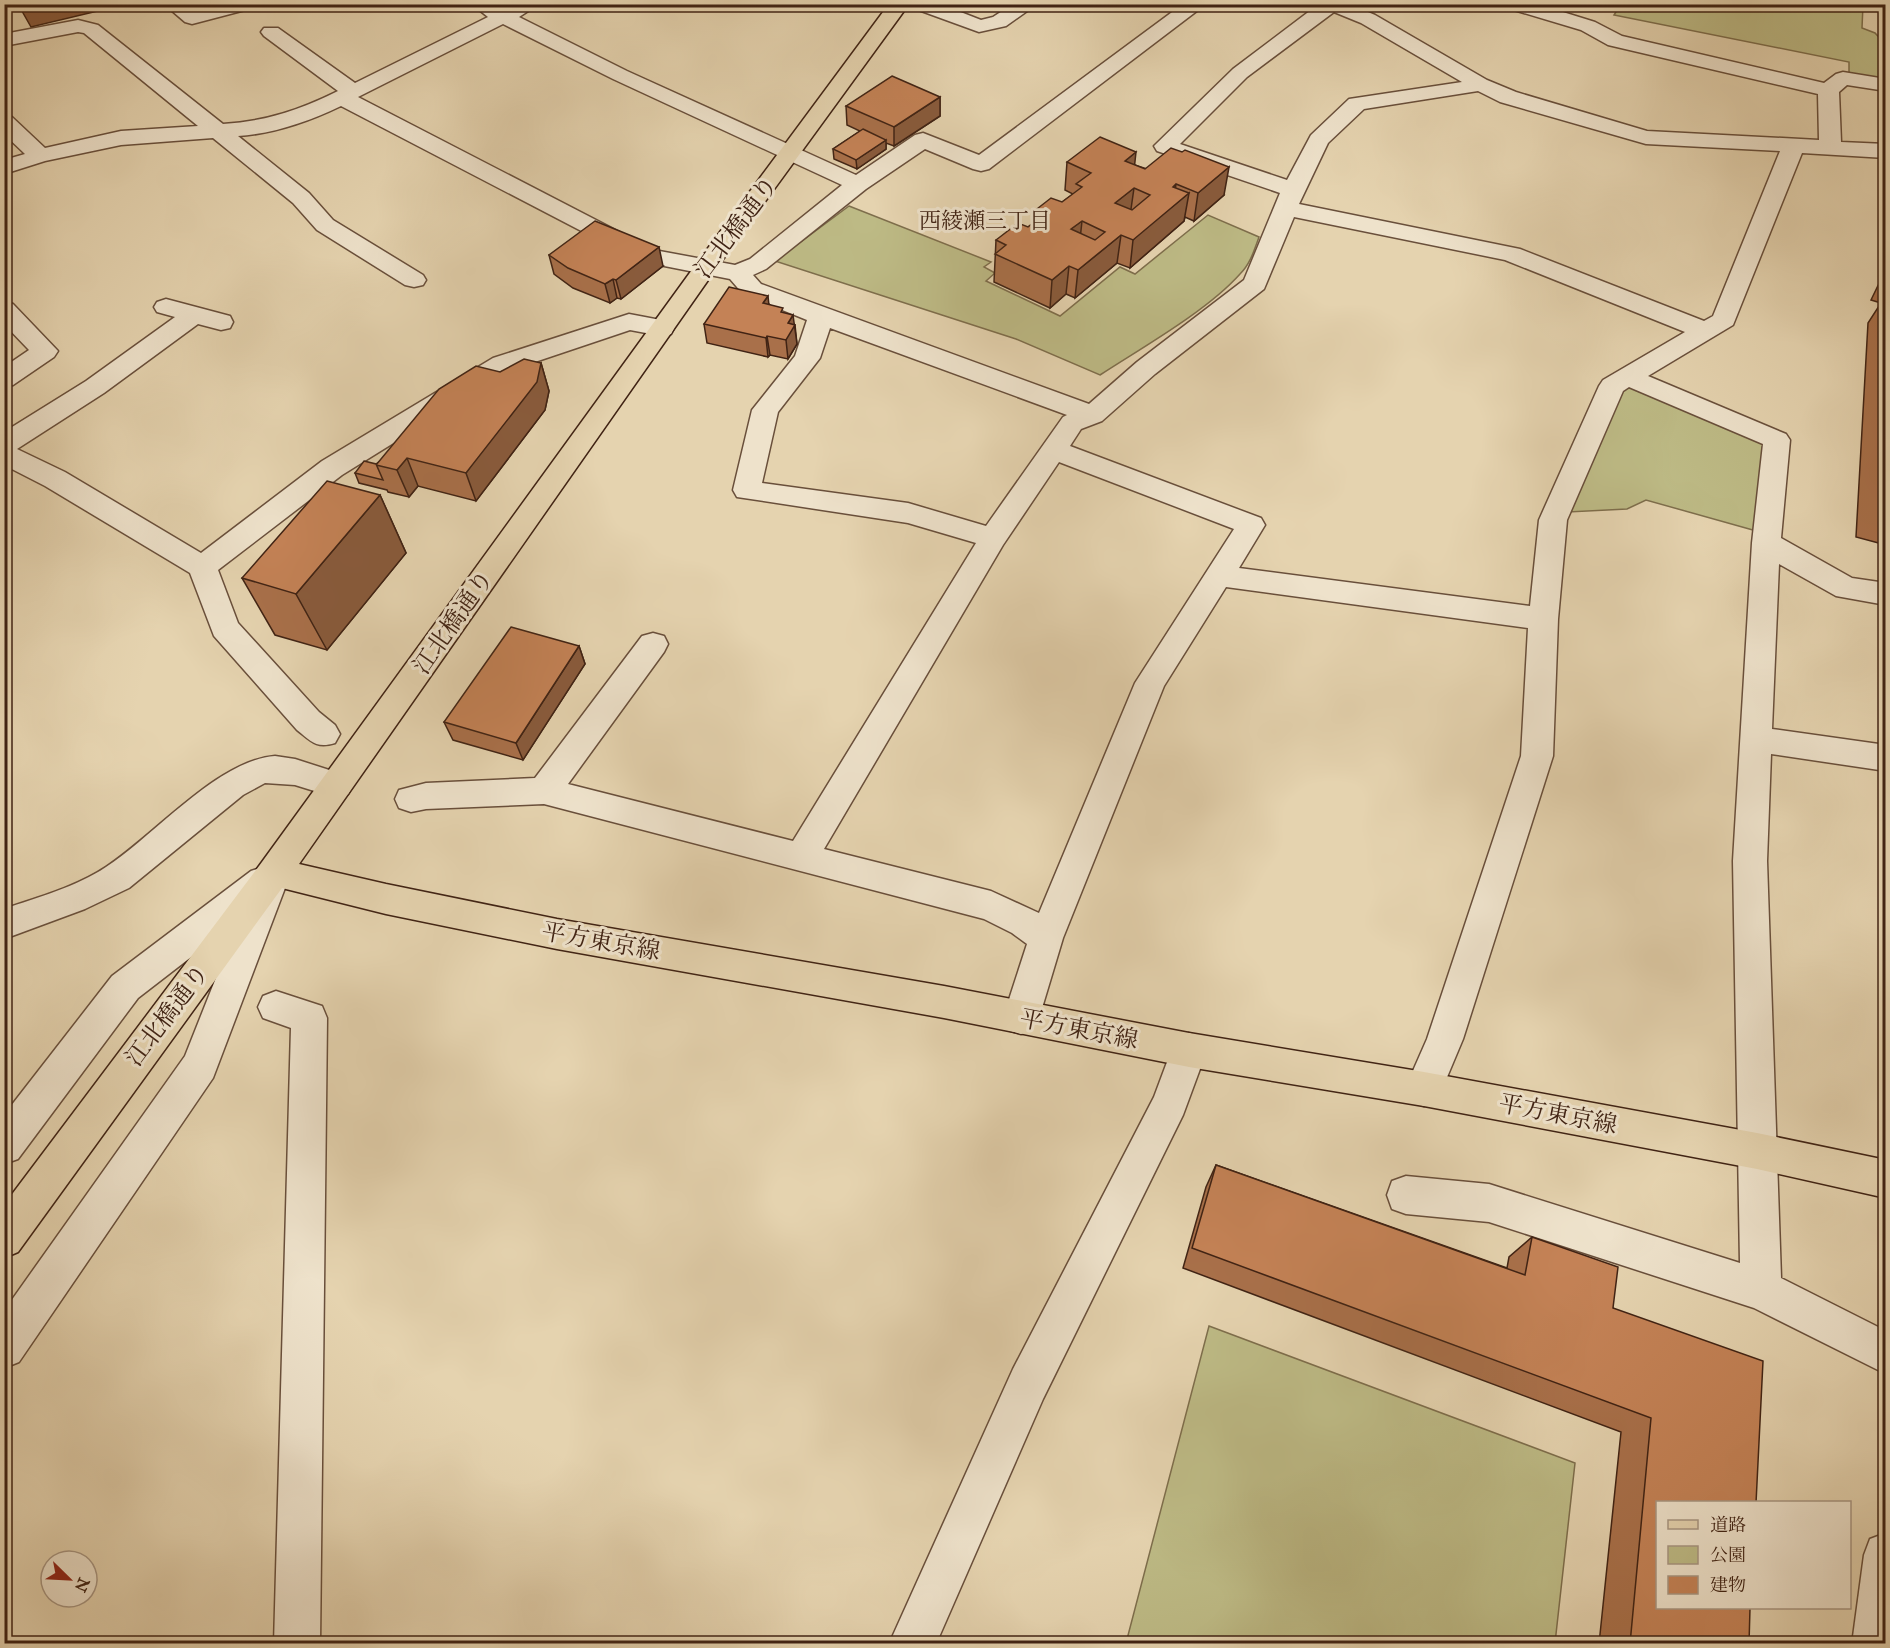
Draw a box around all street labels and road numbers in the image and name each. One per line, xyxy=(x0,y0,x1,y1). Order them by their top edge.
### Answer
street label: 江北橋通り xyxy=(688,170,784,284)
street label: 江北橋通り xyxy=(406,564,500,680)
street label: 平方東京線 xyxy=(539,916,663,966)
street label: 江北橋通り xyxy=(119,958,215,1072)
street label: 平方東京線 xyxy=(1017,1003,1141,1055)
street label: 平方東京線 xyxy=(1496,1088,1620,1140)

